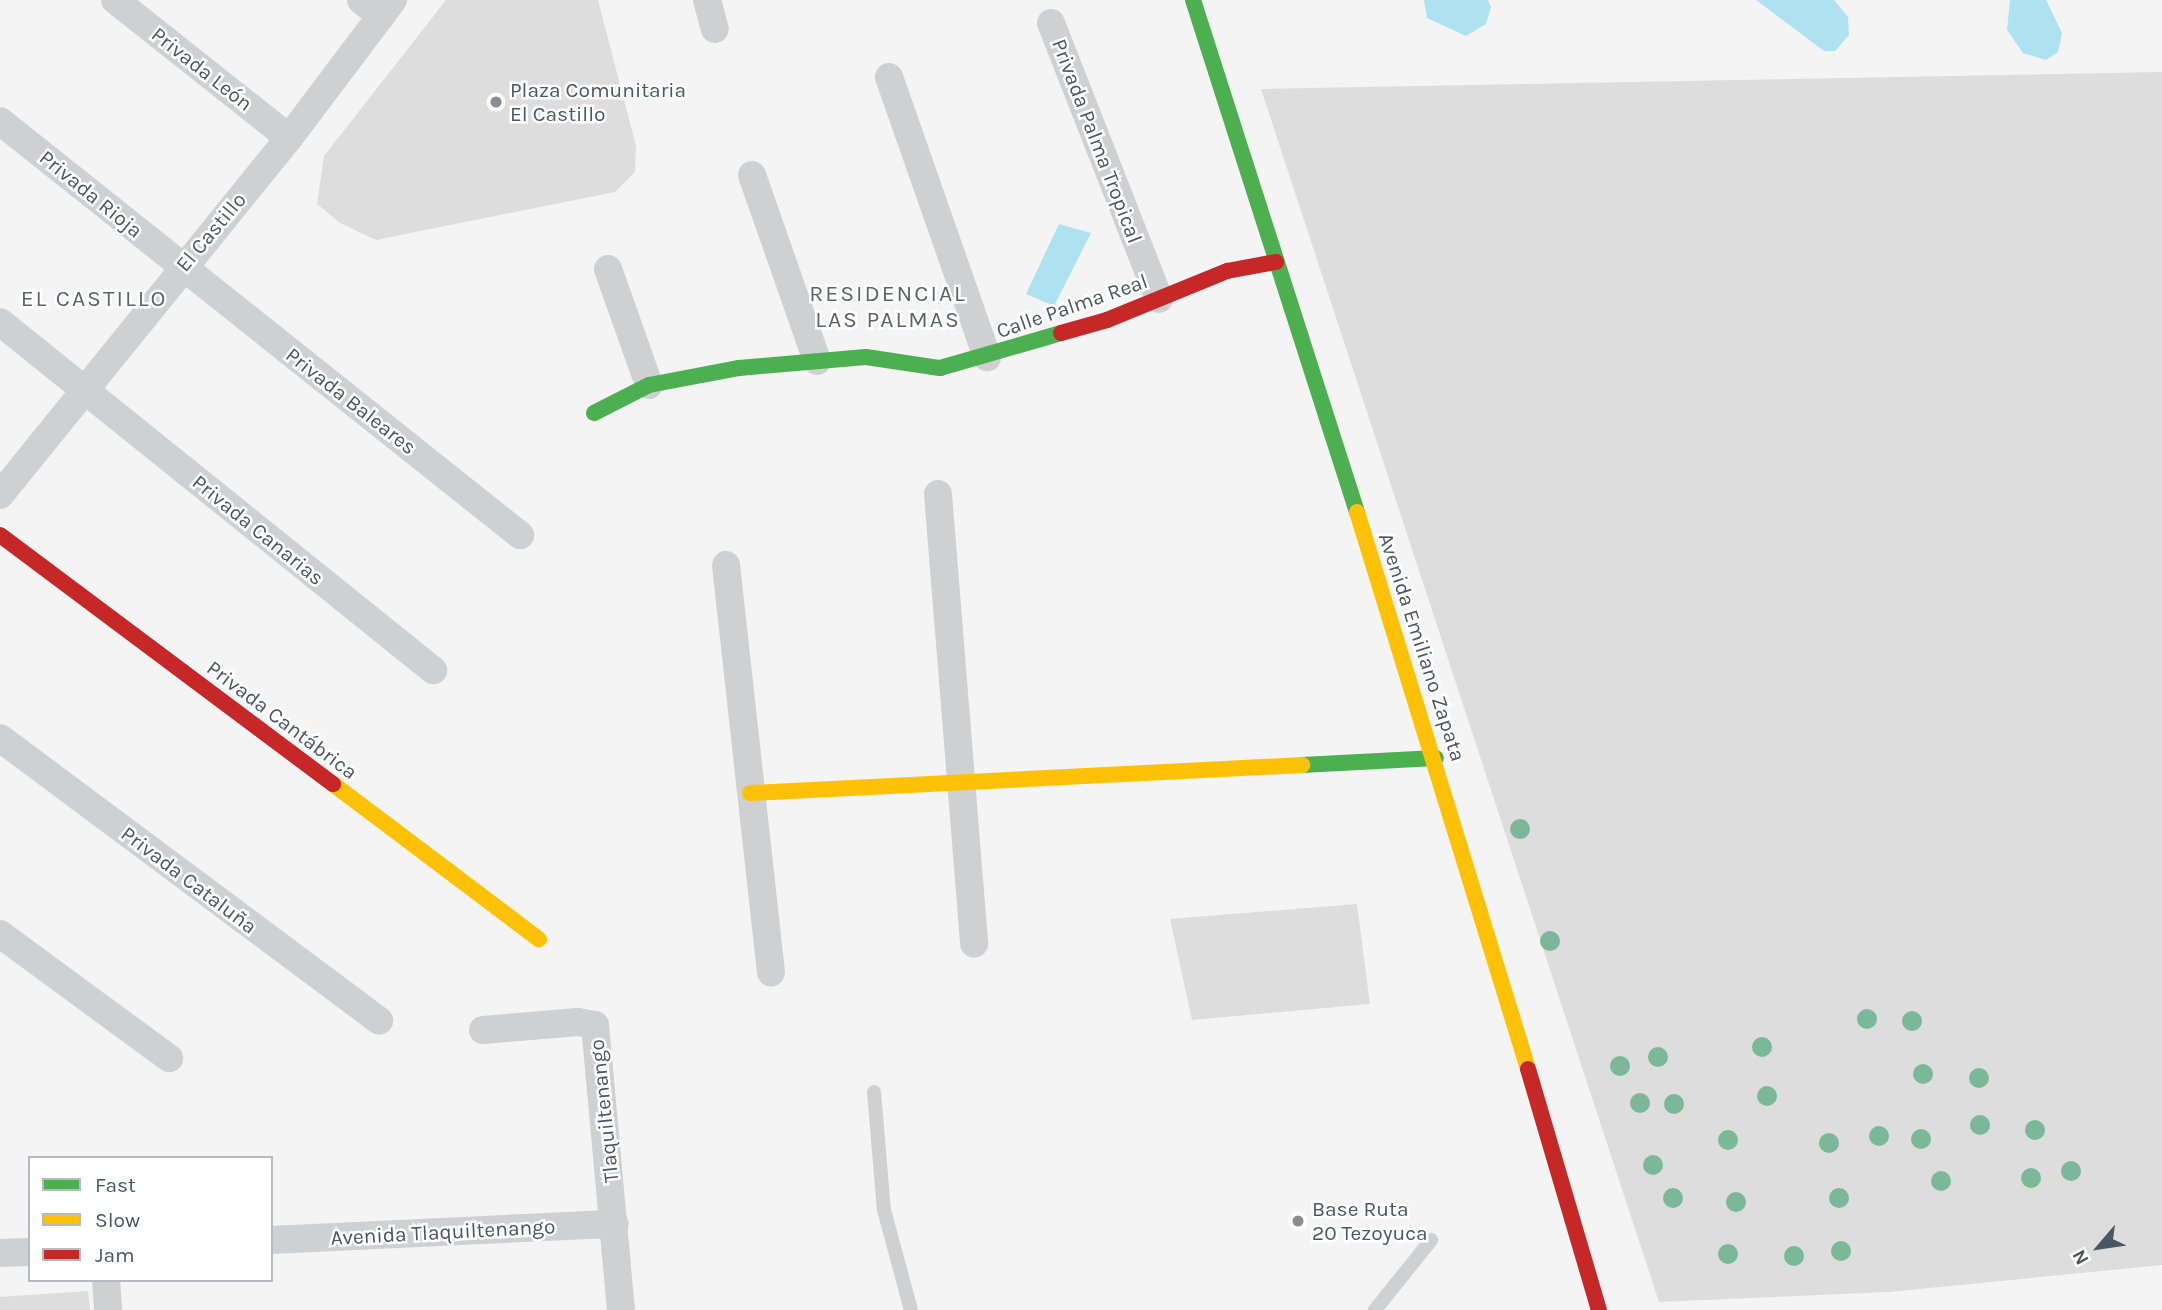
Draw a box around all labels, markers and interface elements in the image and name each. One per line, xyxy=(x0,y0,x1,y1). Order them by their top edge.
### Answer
street label: Privada León xyxy=(146,22,258,116)
street label: Privada Palma Tropical xyxy=(1046,35,1148,247)
place label: Plaza Comunitaria El Castillo xyxy=(510,77,686,127)
marker: Plaza Comunitaria El Castillo xyxy=(488,94,504,110)
street label: Privada Rioja xyxy=(34,145,148,243)
street label: El Castillo xyxy=(171,187,251,277)
street label: Calle Palma Real xyxy=(993,268,1151,344)
district label: RESIDENCIAL LAS PALMAS xyxy=(811,280,965,334)
district label: EL CASTILLO xyxy=(22,285,166,313)
street label: Privada Baleares xyxy=(281,342,421,460)
street label: Privada Canarias xyxy=(187,469,329,591)
street label: Avenida Emiliano Zapata xyxy=(1373,530,1471,764)
street label: Privada Cantábrica xyxy=(202,655,362,785)
street label: Privada Cataluña xyxy=(116,821,262,939)
street label: Tlaquiltenango xyxy=(584,1038,624,1184)
legend xyxy=(28,1156,273,1282)
text: Fast xyxy=(95,1173,136,1197)
place label: Base Ruta 20 Tezoyuca xyxy=(1312,1196,1428,1246)
text: Slow xyxy=(95,1208,140,1232)
north arrow xyxy=(2064,1212,2134,1282)
marker: Base Ruta 20 Tezoyuca xyxy=(1290,1213,1306,1229)
street label: Avenida Tlaquiltenango xyxy=(330,1214,556,1250)
text: Jam xyxy=(95,1243,135,1267)
text: N xyxy=(2068,1246,2094,1268)

